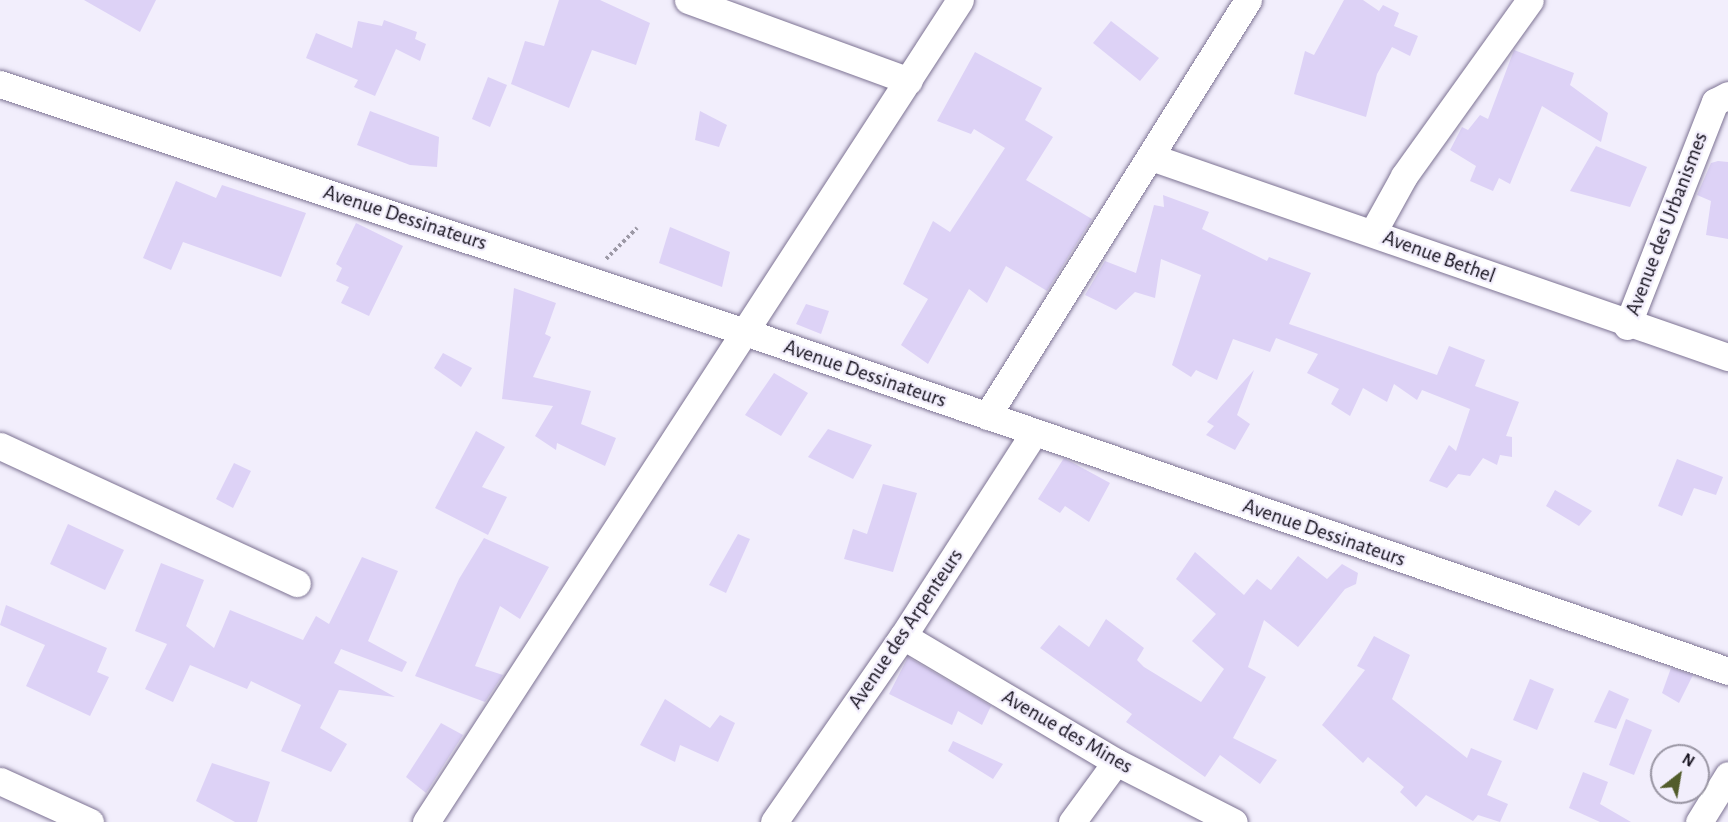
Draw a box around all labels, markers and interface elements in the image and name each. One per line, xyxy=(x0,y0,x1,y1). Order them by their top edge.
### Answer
street label: Avenue des Urbanismes xyxy=(1620,129,1714,319)
street label: Avenue Dessinateurs xyxy=(320,180,490,256)
street label: Avenue Bethel xyxy=(1379,225,1499,289)
street label: Avenue Dessinateurs xyxy=(780,334,950,414)
street label: Avenue Dessinateurs xyxy=(1239,493,1409,573)
street label: Avenue des Arpenteurs xyxy=(843,544,969,714)
street label: Avenue des Mines xyxy=(997,684,1137,780)
north arrow xyxy=(1650,744,1710,804)
text: N xyxy=(1679,751,1697,770)

